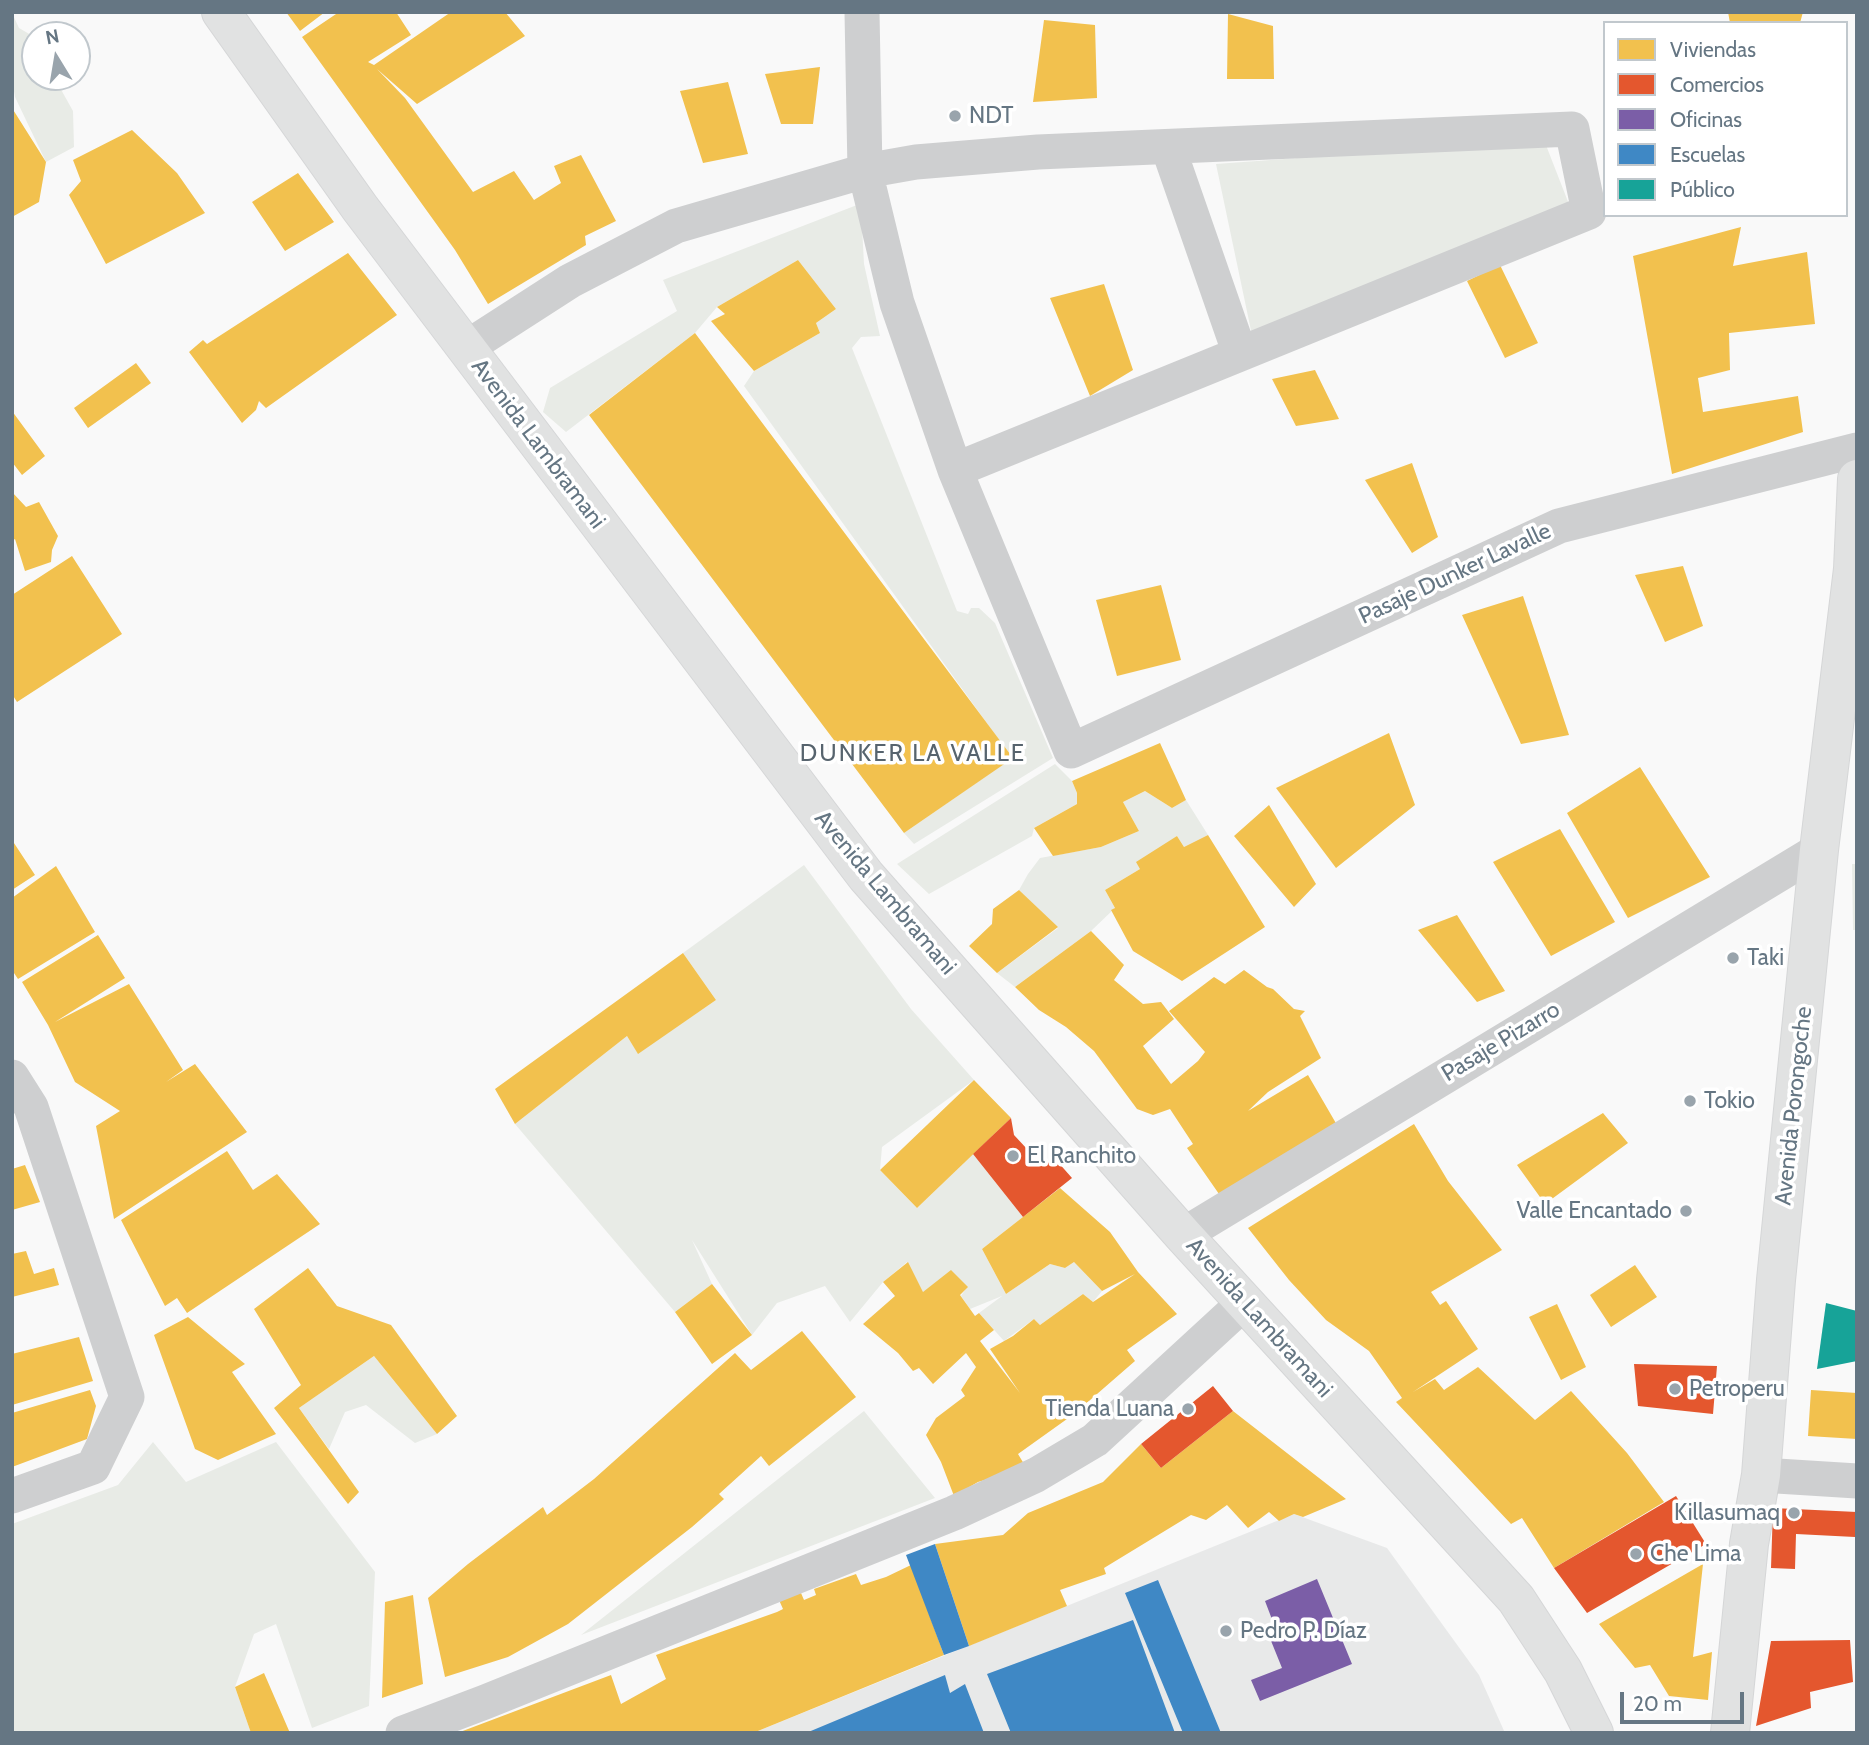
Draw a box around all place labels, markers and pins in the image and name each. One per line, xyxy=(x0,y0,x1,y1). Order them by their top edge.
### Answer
place label: NDT xyxy=(969,102,1014,130)
marker: NDT xyxy=(947,108,963,124)
place label: Taki xyxy=(1747,944,1784,972)
marker: Taki xyxy=(1725,950,1741,966)
place label: Tokio xyxy=(1704,1087,1755,1115)
marker: Tokio xyxy=(1682,1093,1698,1109)
place label: El Ranchito xyxy=(1027,1142,1136,1170)
marker: El Ranchito xyxy=(1005,1148,1021,1164)
place label: Valle Encantado xyxy=(1516,1197,1672,1225)
marker: Valle Encantado xyxy=(1678,1203,1694,1219)
place label: Petroperu xyxy=(1689,1375,1785,1403)
marker: Petroperu xyxy=(1667,1381,1683,1397)
place label: Tienda Luana xyxy=(1045,1395,1174,1423)
marker: Tienda Luana xyxy=(1180,1401,1196,1417)
place label: Killasumaq xyxy=(1674,1499,1780,1527)
marker: Killasumaq xyxy=(1786,1505,1802,1521)
place label: Che Lima xyxy=(1650,1540,1741,1568)
marker: Che Lima xyxy=(1628,1546,1644,1562)
place label: Pedro P. Díaz xyxy=(1240,1617,1367,1645)
marker: Pedro P. Díaz xyxy=(1218,1623,1234,1639)

